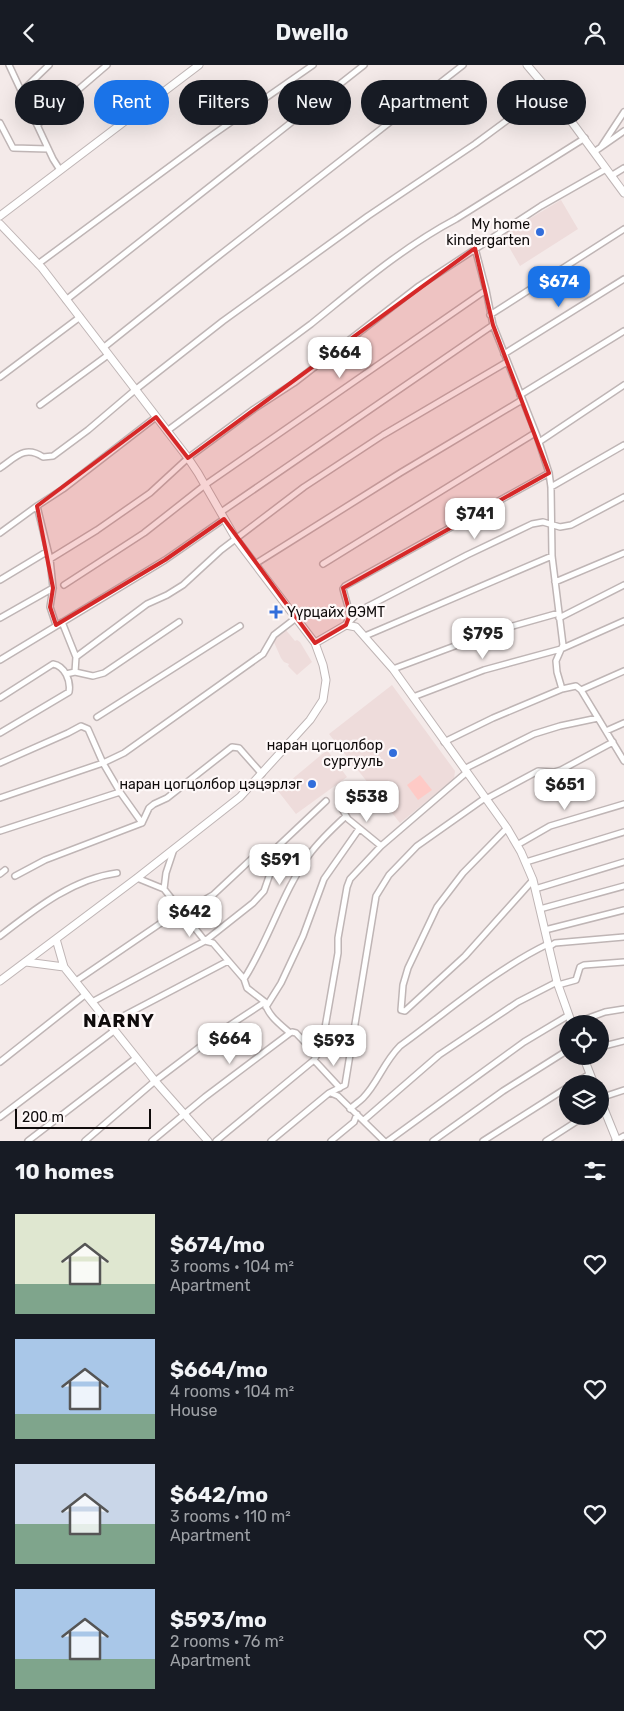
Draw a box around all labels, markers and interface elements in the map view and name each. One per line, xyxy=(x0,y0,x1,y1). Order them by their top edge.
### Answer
icon: back xyxy=(15,19,43,47)
text: Dwello xyxy=(276,19,348,46)
icon: person xyxy=(581,19,609,47)
chip: Buy xyxy=(15,80,84,125)
chip: Rent xyxy=(94,80,169,125)
chip: Filters xyxy=(179,80,268,125)
chip: New xyxy=(278,80,351,125)
chip: Apartment xyxy=(361,80,487,125)
chip: House xyxy=(497,80,586,125)
place label: My home kindergarten xyxy=(446,216,530,249)
marker: My home kindergarten xyxy=(534,226,546,238)
pin: $674 xyxy=(529,265,589,308)
text: $674 xyxy=(539,272,579,291)
pin: $664 xyxy=(310,337,370,379)
text: $664 xyxy=(319,343,361,362)
pin: $741 xyxy=(445,497,505,540)
text: $741 xyxy=(456,504,494,523)
place label: Үүрцайх ӨЭМТ xyxy=(287,604,385,621)
marker: Үүрцайх ӨЭМТ xyxy=(269,605,283,619)
pin: $795 xyxy=(453,617,513,660)
text: $795 xyxy=(463,624,503,643)
place label: наран цогцолбор сургууль xyxy=(267,737,383,770)
marker: наран цогцолбор сургууль xyxy=(387,747,399,759)
pin: $651 xyxy=(535,769,595,811)
text: $651 xyxy=(545,775,585,794)
place label: наран цогцолбор цэцэрлэг xyxy=(119,776,302,793)
marker: наран цогцолбор цэцэрлэг xyxy=(306,778,318,790)
pin: $538 xyxy=(337,781,397,823)
text: $538 xyxy=(346,787,388,806)
pin: $591 xyxy=(250,843,310,886)
text: $591 xyxy=(260,850,300,869)
pin: $642 xyxy=(160,895,220,938)
text: $642 xyxy=(169,902,211,921)
district label: NARNY xyxy=(83,1009,155,1032)
map controls xyxy=(559,1015,609,1125)
button: locate xyxy=(559,1015,609,1065)
pin: $664 xyxy=(200,1023,260,1065)
pin: $593 xyxy=(304,1025,364,1067)
text: $664 xyxy=(209,1029,251,1048)
text: $593 xyxy=(313,1031,355,1050)
button: layers xyxy=(559,1075,609,1125)
scale bar xyxy=(15,1106,151,1129)
text: 200 m xyxy=(22,1109,64,1126)
icon: filters xyxy=(581,1157,609,1185)
text: 10 homes xyxy=(15,1159,114,1184)
text: $674/mo xyxy=(170,1232,265,1257)
icon: home xyxy=(55,1234,115,1294)
icon: heart xyxy=(581,1250,609,1278)
text: 3 rooms · 104 m² xyxy=(170,1257,294,1276)
text: Apartment xyxy=(170,1276,250,1295)
text: $664/mo xyxy=(170,1357,268,1382)
icon: home xyxy=(55,1359,115,1419)
icon: heart xyxy=(581,1375,609,1403)
text: 4 rooms · 104 m² xyxy=(170,1382,294,1401)
text: House xyxy=(170,1401,217,1420)
text: $642/mo xyxy=(170,1482,268,1507)
icon: home xyxy=(55,1484,115,1544)
icon: heart xyxy=(581,1500,609,1528)
text: 3 rooms · 110 m² xyxy=(170,1507,291,1526)
text: Apartment xyxy=(170,1526,250,1545)
text: $593/mo xyxy=(170,1607,267,1632)
icon: home xyxy=(55,1609,115,1669)
icon: heart xyxy=(581,1625,609,1653)
text: 2 rooms · 76 m² xyxy=(170,1632,284,1651)
text: Apartment xyxy=(170,1651,250,1670)

